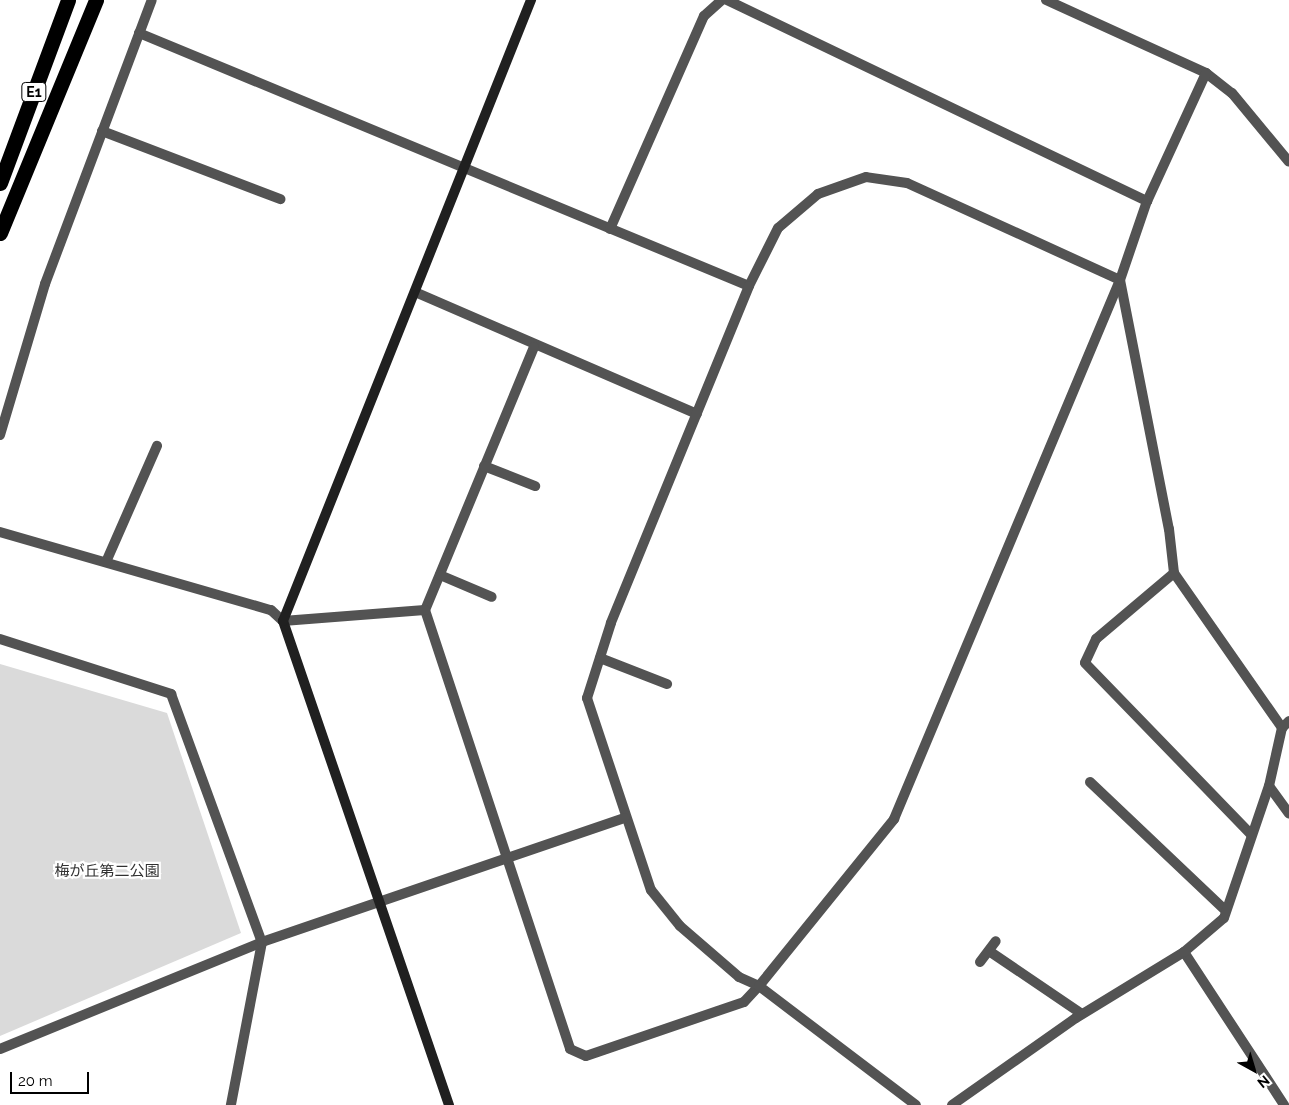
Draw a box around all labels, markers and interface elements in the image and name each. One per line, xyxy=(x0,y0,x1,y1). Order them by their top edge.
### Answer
road number: E1 xyxy=(20,80,48,104)
park label: 梅が丘第二公園 xyxy=(55,863,159,881)
north arrow xyxy=(1229,1045,1279,1095)
scale bar xyxy=(12,1062,91,1094)
text: 20 m xyxy=(18,1072,53,1090)
text: N xyxy=(1254,1072,1273,1091)

